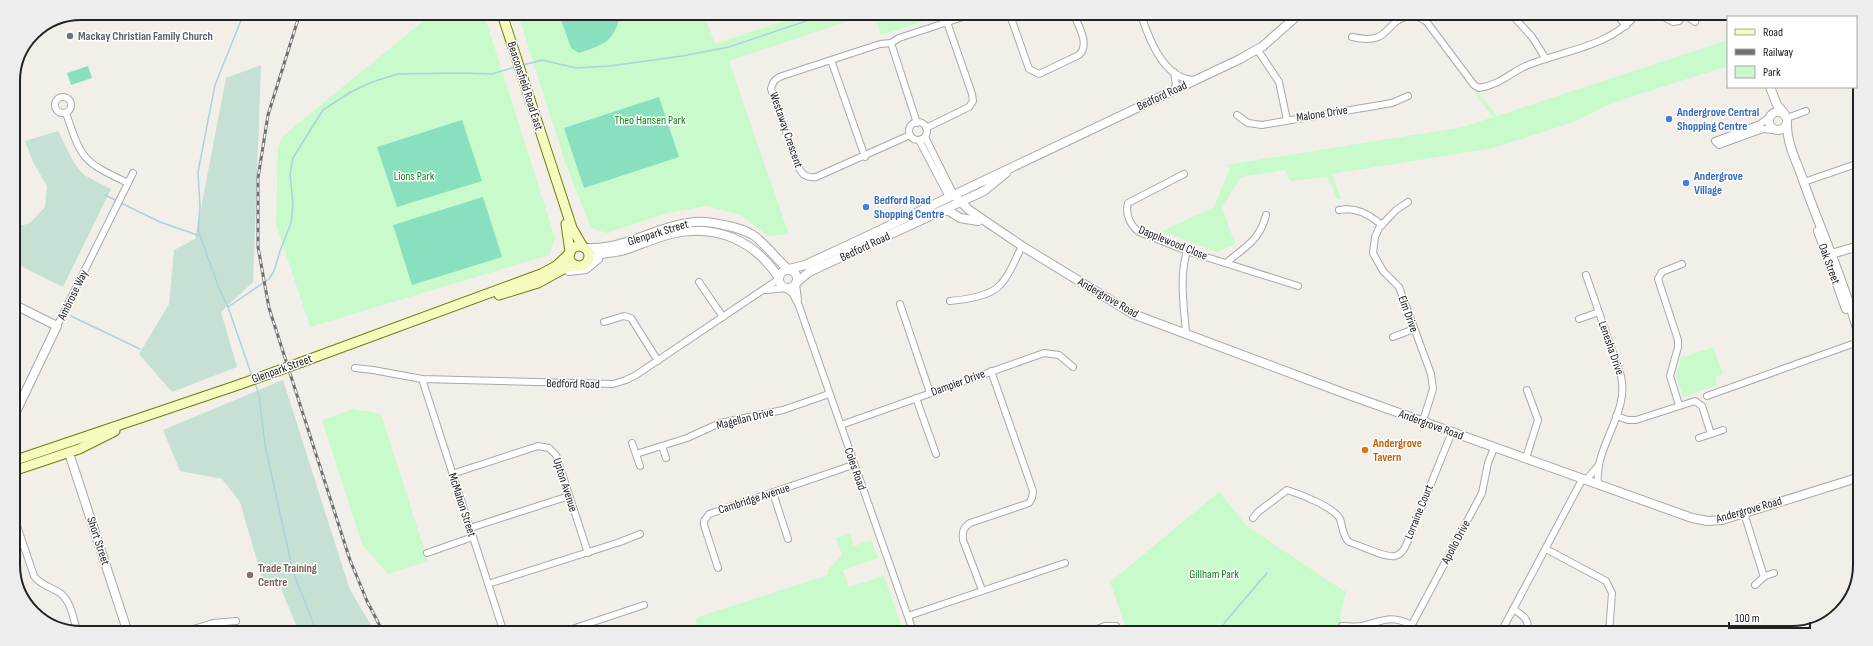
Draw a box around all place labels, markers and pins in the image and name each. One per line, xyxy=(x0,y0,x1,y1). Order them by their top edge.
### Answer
place label: Mackay Christian Family Church xyxy=(78,29,213,44)
marker: Mackay Christian Family Church xyxy=(65,31,75,41)
place label: Andergrove Central Shopping Centre xyxy=(1676,105,1759,134)
marker: Andergrove Central Shopping Centre xyxy=(1664,114,1674,124)
place label: Andergrove Village xyxy=(1693,169,1743,198)
marker: Andergrove Village xyxy=(1681,178,1691,188)
place label: Bedford Road Shopping Centre xyxy=(874,193,944,222)
marker: Bedford Road Shopping Centre xyxy=(861,202,871,212)
place label: Andergrove Tavern xyxy=(1372,436,1422,465)
marker: Andergrove Tavern xyxy=(1360,445,1370,455)
place label: Trade Training Centre xyxy=(258,561,317,590)
marker: Trade Training Centre xyxy=(245,570,255,580)

